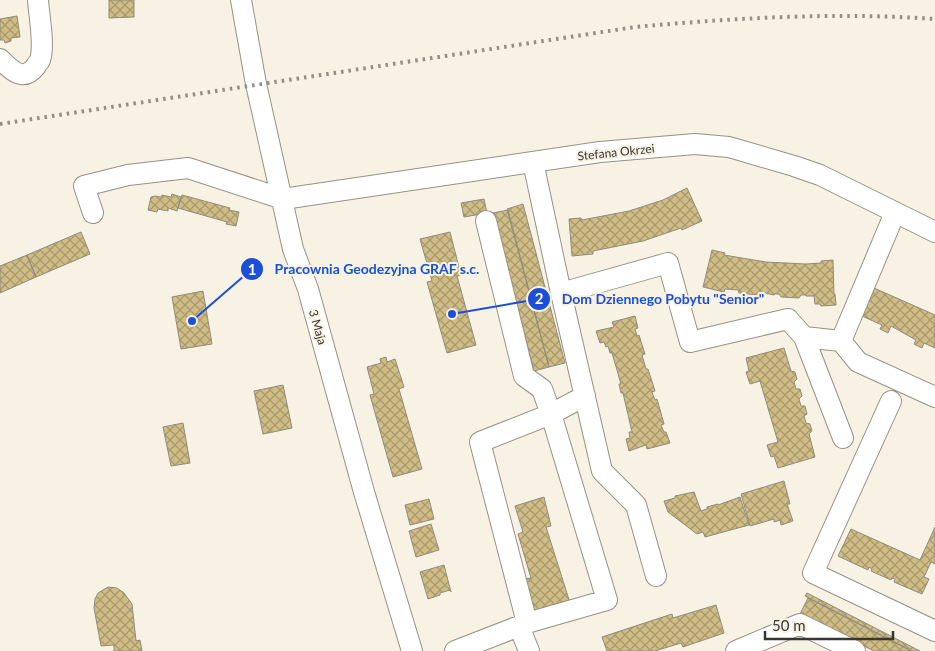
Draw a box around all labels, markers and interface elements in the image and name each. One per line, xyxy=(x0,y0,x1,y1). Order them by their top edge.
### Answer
street label: Stefana Okrzei xyxy=(577,140,655,163)
callout: Pracownia Geodezyjna GRAF s.c. xyxy=(240,255,490,284)
text: 1 xyxy=(248,260,256,278)
text: Pracownia Geodezyjna GRAF s.c. xyxy=(275,260,479,277)
callout: Dom Dziennego Pobytu "Senior" xyxy=(526,284,774,313)
text: 2 xyxy=(535,289,544,307)
text: Dom Dziennego Pobytu "Senior" xyxy=(562,290,764,307)
street label: 3 Maja xyxy=(306,308,330,346)
scale bar xyxy=(765,608,892,640)
text: 50 m xyxy=(772,616,806,634)

